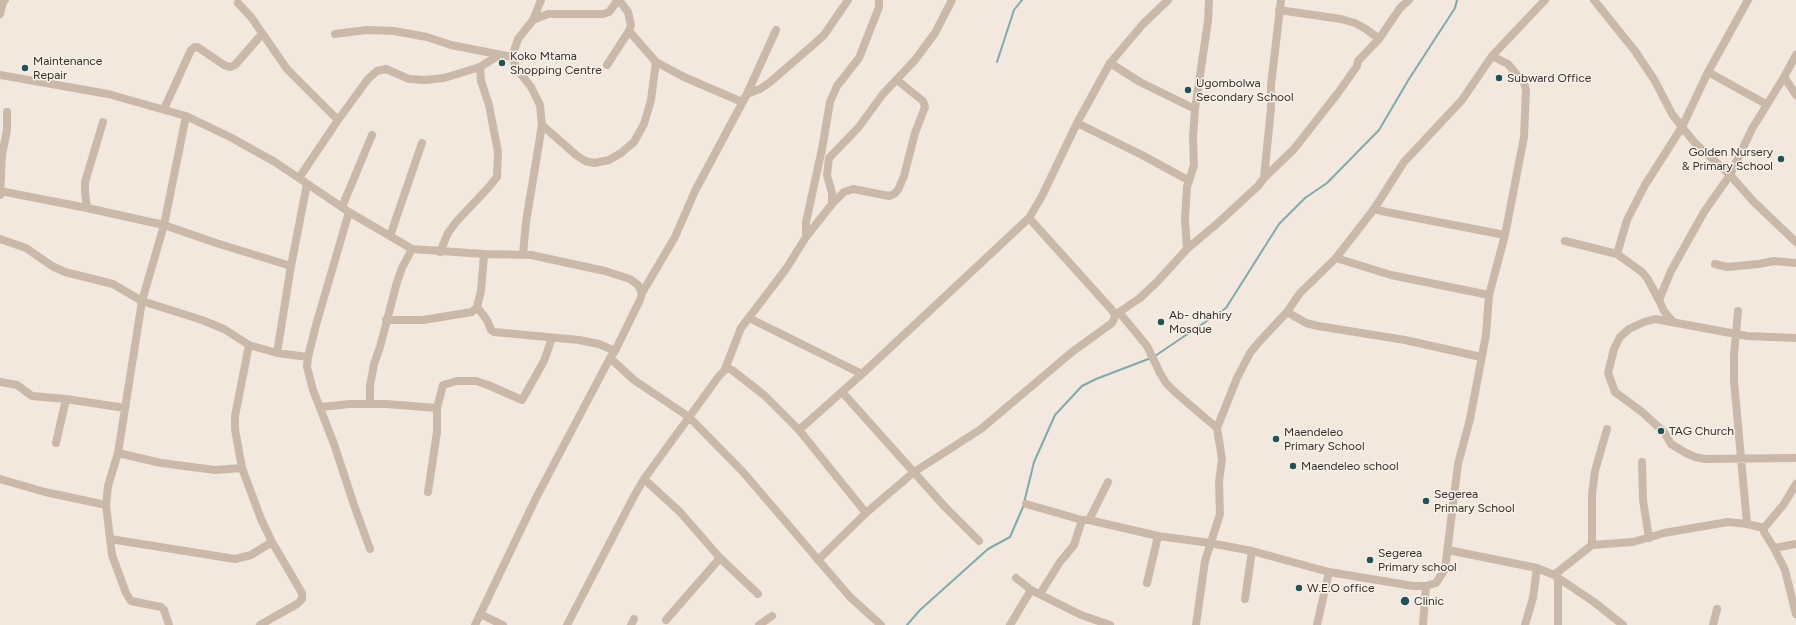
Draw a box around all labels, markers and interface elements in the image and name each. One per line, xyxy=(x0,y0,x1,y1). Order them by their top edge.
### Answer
place label: Koko Mtama Shopping Centre xyxy=(510,49,602,77)
place label: Maintenance Repair xyxy=(33,54,102,82)
marker: Koko Mtama Shopping Centre xyxy=(497,58,507,68)
marker: Maintenance Repair xyxy=(20,63,30,73)
place label: Subward Office xyxy=(1507,71,1591,85)
marker: Subward Office xyxy=(1494,73,1504,83)
place label: Ugombolwa Secondary School xyxy=(1196,76,1294,104)
marker: Ugombolwa Secondary School xyxy=(1183,85,1193,95)
place label: Golden Nursery & Primary School xyxy=(1682,145,1773,173)
marker: Golden Nursery & Primary School xyxy=(1776,154,1786,164)
place label: Ab- dhahiry Mosque xyxy=(1169,308,1232,336)
marker: Ab- dhahiry Mosque xyxy=(1156,317,1166,327)
place label: TAG Church xyxy=(1669,424,1734,438)
place label: Maendeleo Primary School xyxy=(1284,425,1365,453)
marker: TAG Church xyxy=(1656,426,1666,436)
marker: Maendeleo Primary School xyxy=(1271,434,1281,444)
place label: Maendeleo school xyxy=(1301,459,1399,473)
marker: Maendeleo school xyxy=(1288,461,1298,471)
place label: Segerea Primary School xyxy=(1434,487,1515,515)
marker: Segerea Primary School xyxy=(1421,496,1431,506)
place label: Segerea Primary school xyxy=(1378,546,1457,574)
marker: Segerea Primary school xyxy=(1365,555,1375,565)
place label: W.E.O office xyxy=(1307,581,1375,595)
marker: W.E.O office xyxy=(1294,583,1304,593)
place label: Clinic xyxy=(1414,594,1444,608)
marker: Clinic xyxy=(1399,595,1411,607)

